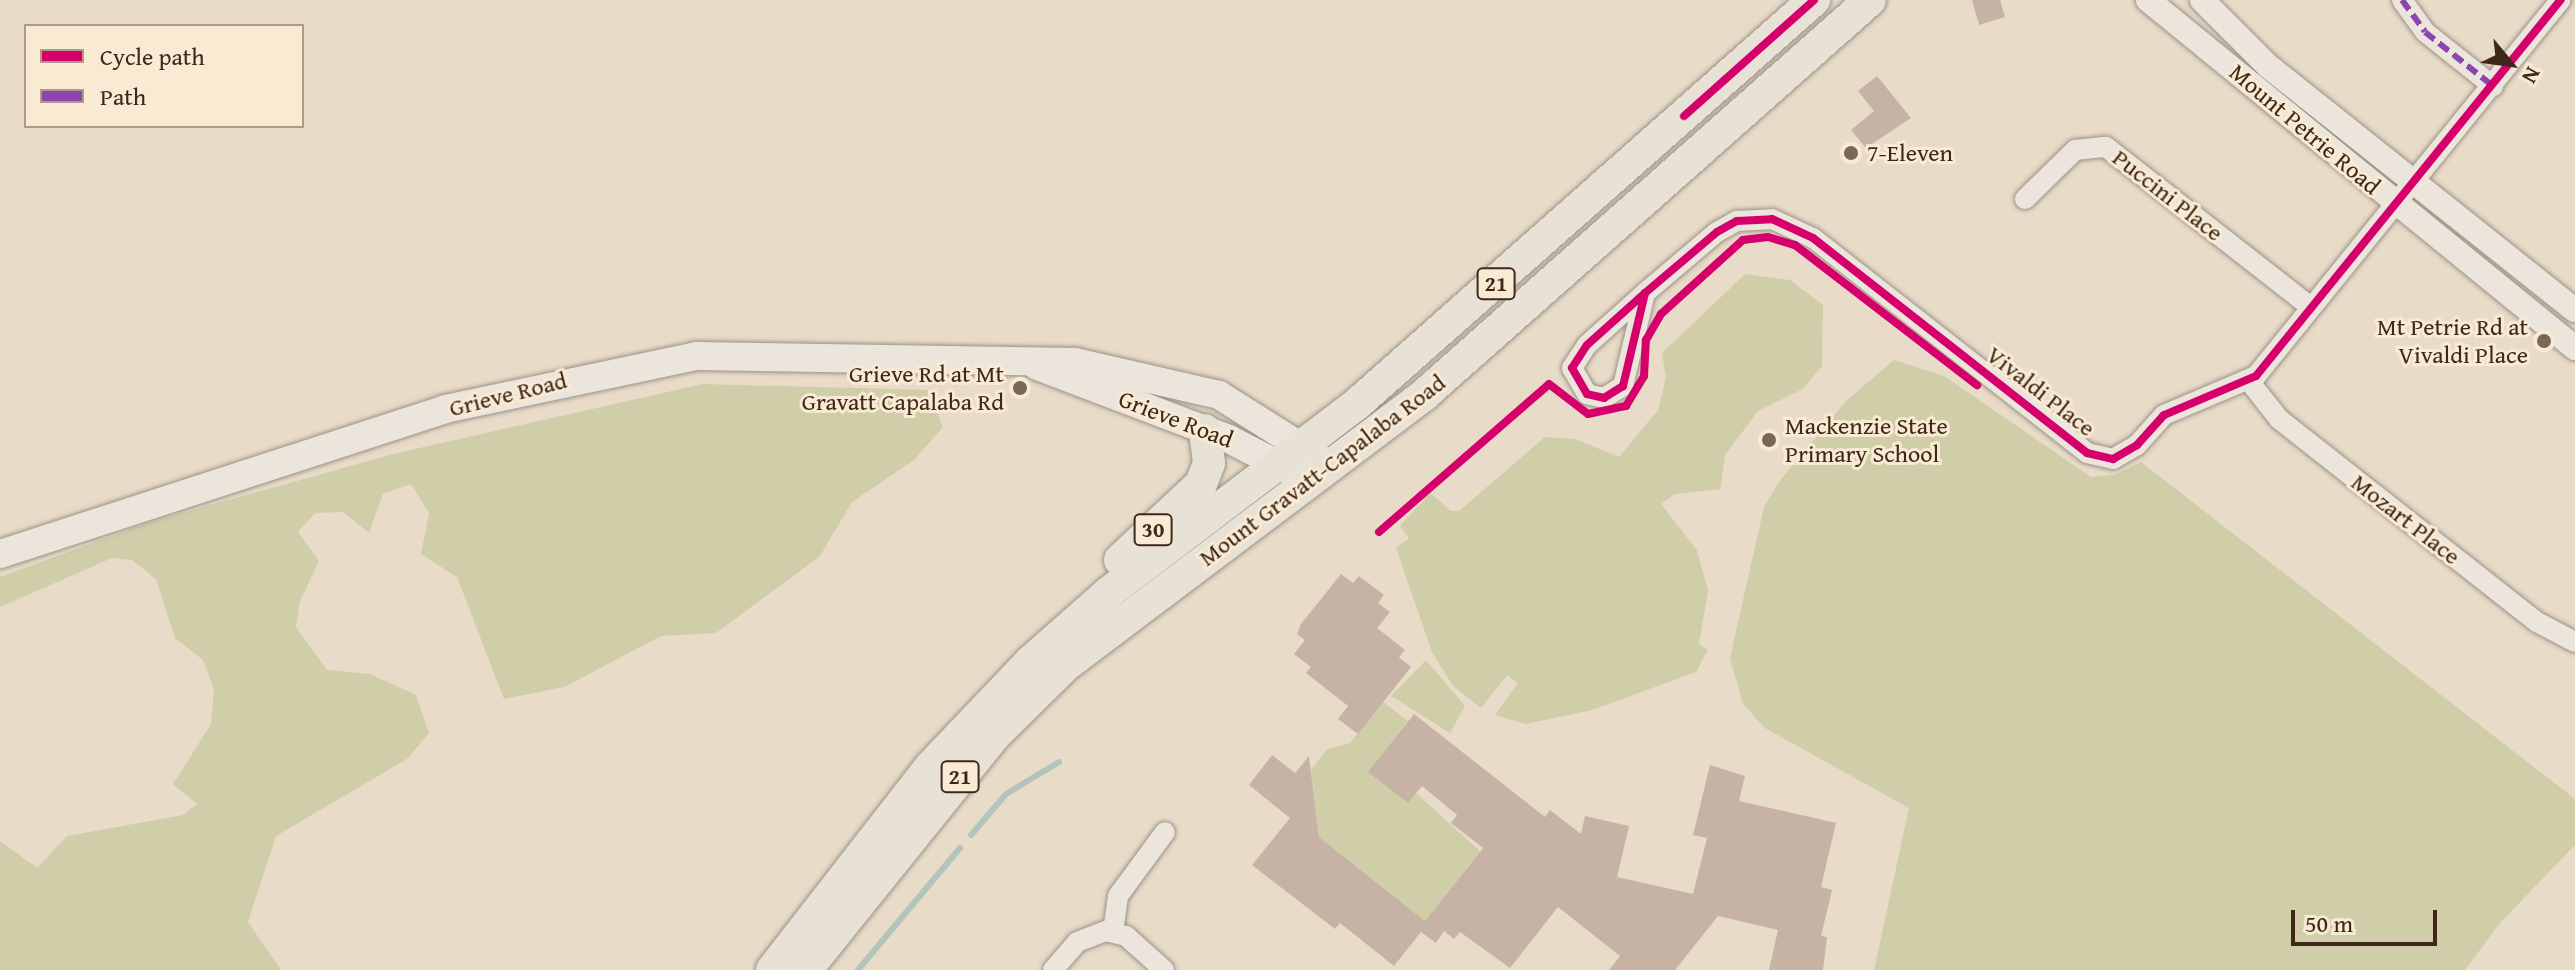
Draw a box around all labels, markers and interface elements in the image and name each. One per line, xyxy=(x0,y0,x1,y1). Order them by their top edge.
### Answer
legend xyxy=(24,24,304,128)
north arrow xyxy=(2471,24,2551,104)
text: Cycle path xyxy=(100,39,205,74)
street label: Mount Petrie Road xyxy=(2224,57,2386,201)
text: N xyxy=(2514,61,2550,90)
text: Path xyxy=(100,79,146,114)
place label: 7-Eleven xyxy=(1867,139,1953,167)
street label: Puccini Place xyxy=(2107,143,2229,247)
marker: 7-Eleven xyxy=(1842,144,1860,162)
road number: 21 xyxy=(1476,266,1516,302)
place label: Mt Petrie Rd at Vivaldi Place xyxy=(2377,313,2528,369)
marker: Mt Petrie Rd at Vivaldi Place xyxy=(2535,332,2553,350)
street label: Vivaldi Place xyxy=(1981,340,2101,442)
place label: Grieve Rd at Mt Gravatt Capalaba Rd xyxy=(802,360,1004,416)
street label: Grieve Road xyxy=(446,365,570,423)
street label: Mount Gravatt-Capalaba Road xyxy=(1193,368,1451,572)
marker: Grieve Rd at Mt Gravatt Capalaba Rd xyxy=(1011,379,1029,397)
street label: Grieve Road xyxy=(1115,384,1237,454)
place label: Mackenzie State Primary School xyxy=(1785,412,1948,468)
marker: Mackenzie State Primary School xyxy=(1760,431,1778,449)
street label: Mozart Place xyxy=(2346,468,2466,570)
road number: 30 xyxy=(1133,512,1173,548)
road number: 21 xyxy=(940,759,980,795)
scale bar xyxy=(2295,894,2441,944)
text: 50 m xyxy=(2305,906,2353,941)

